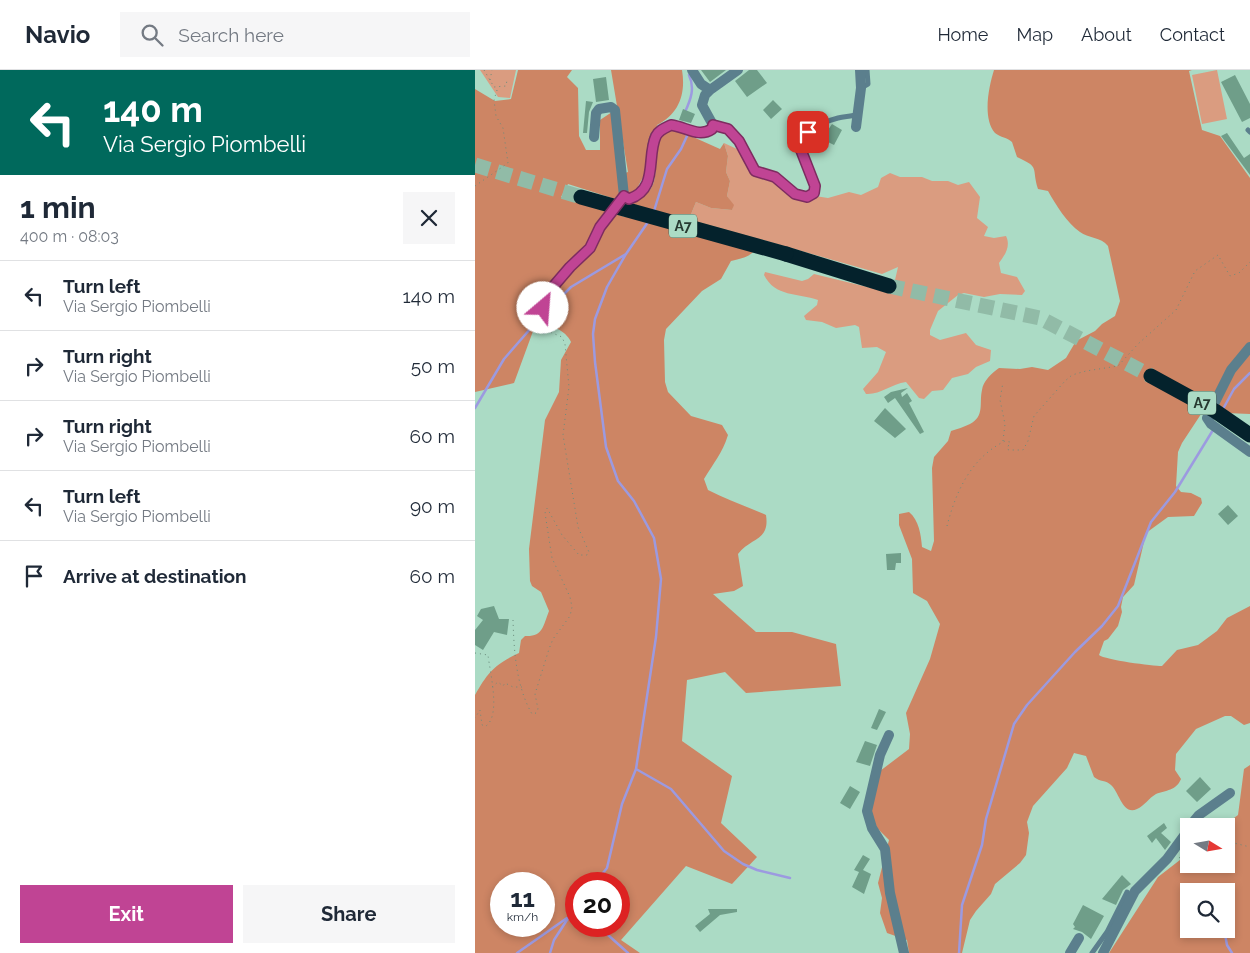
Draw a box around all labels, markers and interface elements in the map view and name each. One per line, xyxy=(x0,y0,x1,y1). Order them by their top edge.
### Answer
search box xyxy=(120,12,470,57)
text: Navio xyxy=(25,20,90,49)
icon: search xyxy=(138,21,166,49)
text: Search here xyxy=(178,24,284,46)
text: Home xyxy=(937,24,988,45)
text: Map xyxy=(1016,24,1053,45)
text: About xyxy=(1081,24,1132,45)
text: Contact xyxy=(1160,24,1225,45)
text: 140 m xyxy=(103,89,203,130)
icon: left xyxy=(20,90,85,155)
pin xyxy=(787,111,829,153)
icon: arrive xyxy=(794,118,822,146)
text: Via Sergio Piombelli xyxy=(103,131,306,157)
text: 1 min xyxy=(20,190,96,225)
button: close xyxy=(403,192,455,244)
road number: A7 xyxy=(669,214,697,238)
text: 400 m · 08:03 xyxy=(20,227,119,246)
text: Turn left xyxy=(63,275,140,297)
position arrow xyxy=(516,281,568,333)
icon: left xyxy=(20,282,48,310)
text: 140 m xyxy=(403,285,455,307)
text: Via Sergio Piombelli xyxy=(63,297,211,316)
text: Turn right xyxy=(63,345,152,367)
icon: right xyxy=(20,352,48,380)
text: 50 m xyxy=(411,355,455,377)
text: Via Sergio Piombelli xyxy=(63,367,211,386)
road number: A7 xyxy=(1188,392,1216,414)
text: Turn right xyxy=(63,415,152,437)
icon: right xyxy=(20,422,48,450)
text: 60 m xyxy=(410,425,455,447)
text: Via Sergio Piombelli xyxy=(63,437,211,456)
text: Turn left xyxy=(63,485,140,507)
icon: left xyxy=(20,492,48,520)
text: 90 m xyxy=(410,495,455,517)
text: Via Sergio Piombelli xyxy=(63,507,211,526)
icon: arrive xyxy=(20,562,48,590)
text: Arrive at destination xyxy=(63,565,247,587)
text: 60 m xyxy=(410,565,455,587)
north arrow xyxy=(1180,818,1235,872)
map controls xyxy=(1180,818,1235,938)
speed limit sign: 20 xyxy=(565,872,630,937)
text: 11 xyxy=(510,883,535,913)
button: search xyxy=(1180,883,1235,938)
button: Exit xyxy=(20,885,233,943)
button: Share xyxy=(243,885,455,943)
text: km/h xyxy=(507,910,538,924)

